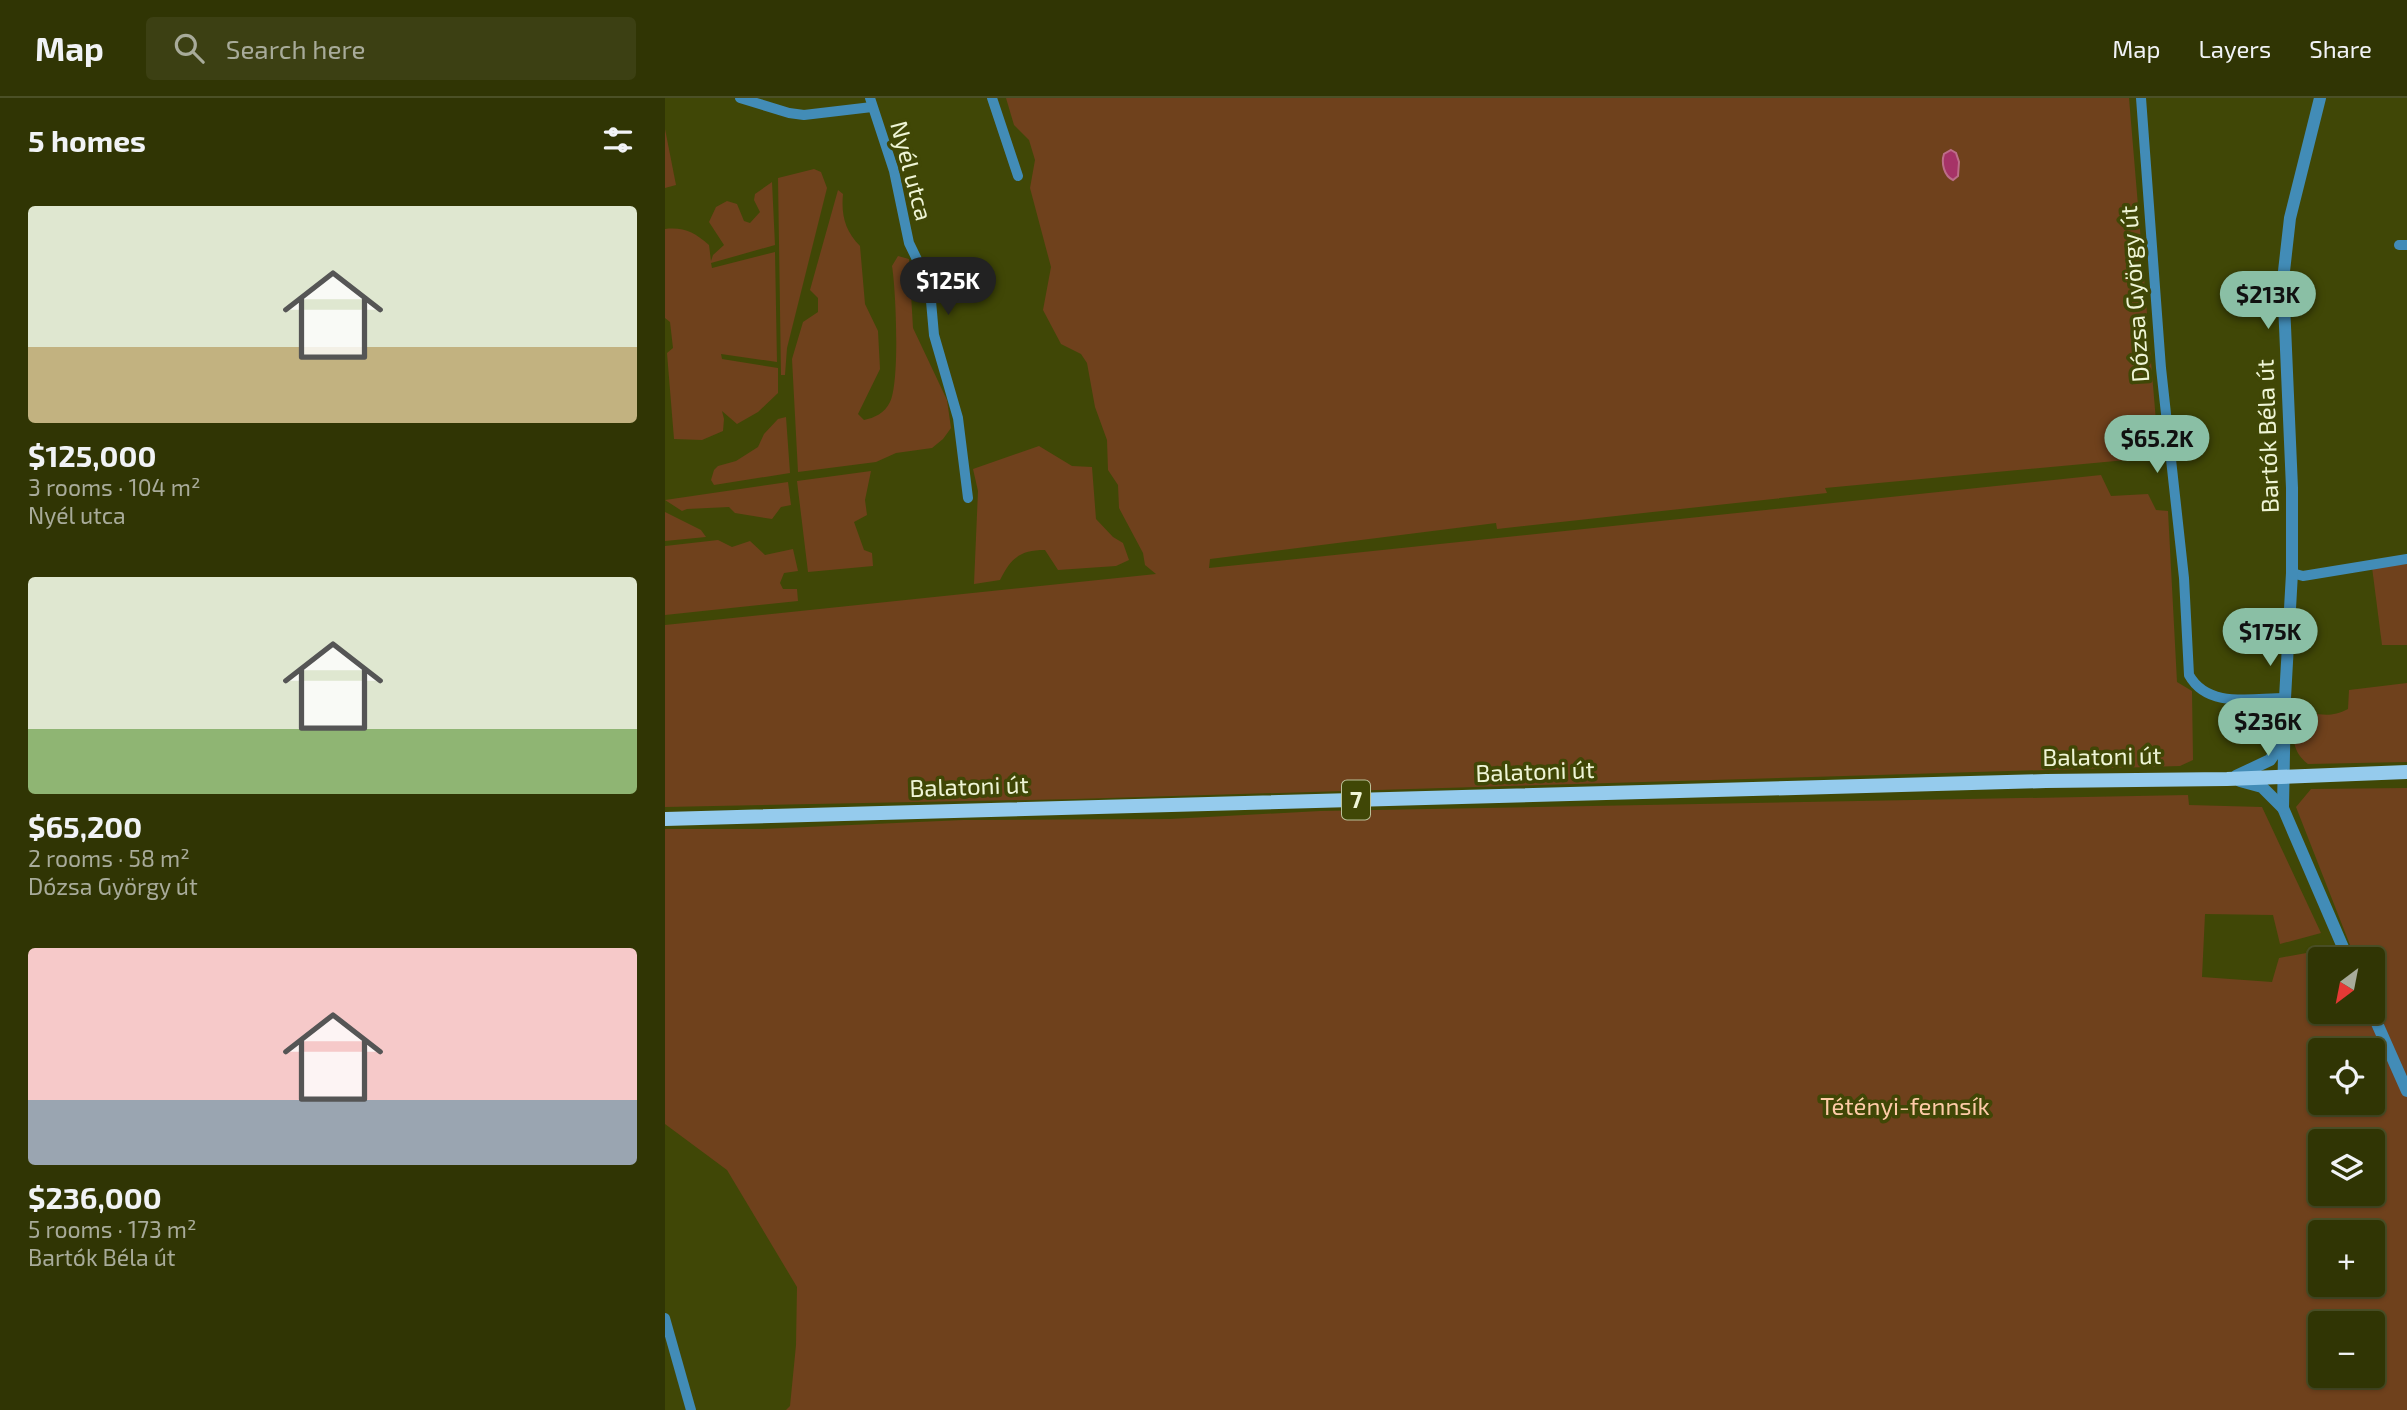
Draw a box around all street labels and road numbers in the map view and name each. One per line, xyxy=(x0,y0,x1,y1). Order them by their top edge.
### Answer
street label: Nyél utca xyxy=(885,118,940,224)
street label: Dózsa György út xyxy=(2113,205,2154,383)
street label: Bartók Béla út xyxy=(2249,359,2284,514)
street label: Balatoni út xyxy=(2042,740,2162,771)
street label: Balatoni út xyxy=(1475,754,1595,787)
street label: Balatoni út xyxy=(909,769,1029,802)
road number: 7 xyxy=(1342,780,1370,820)

